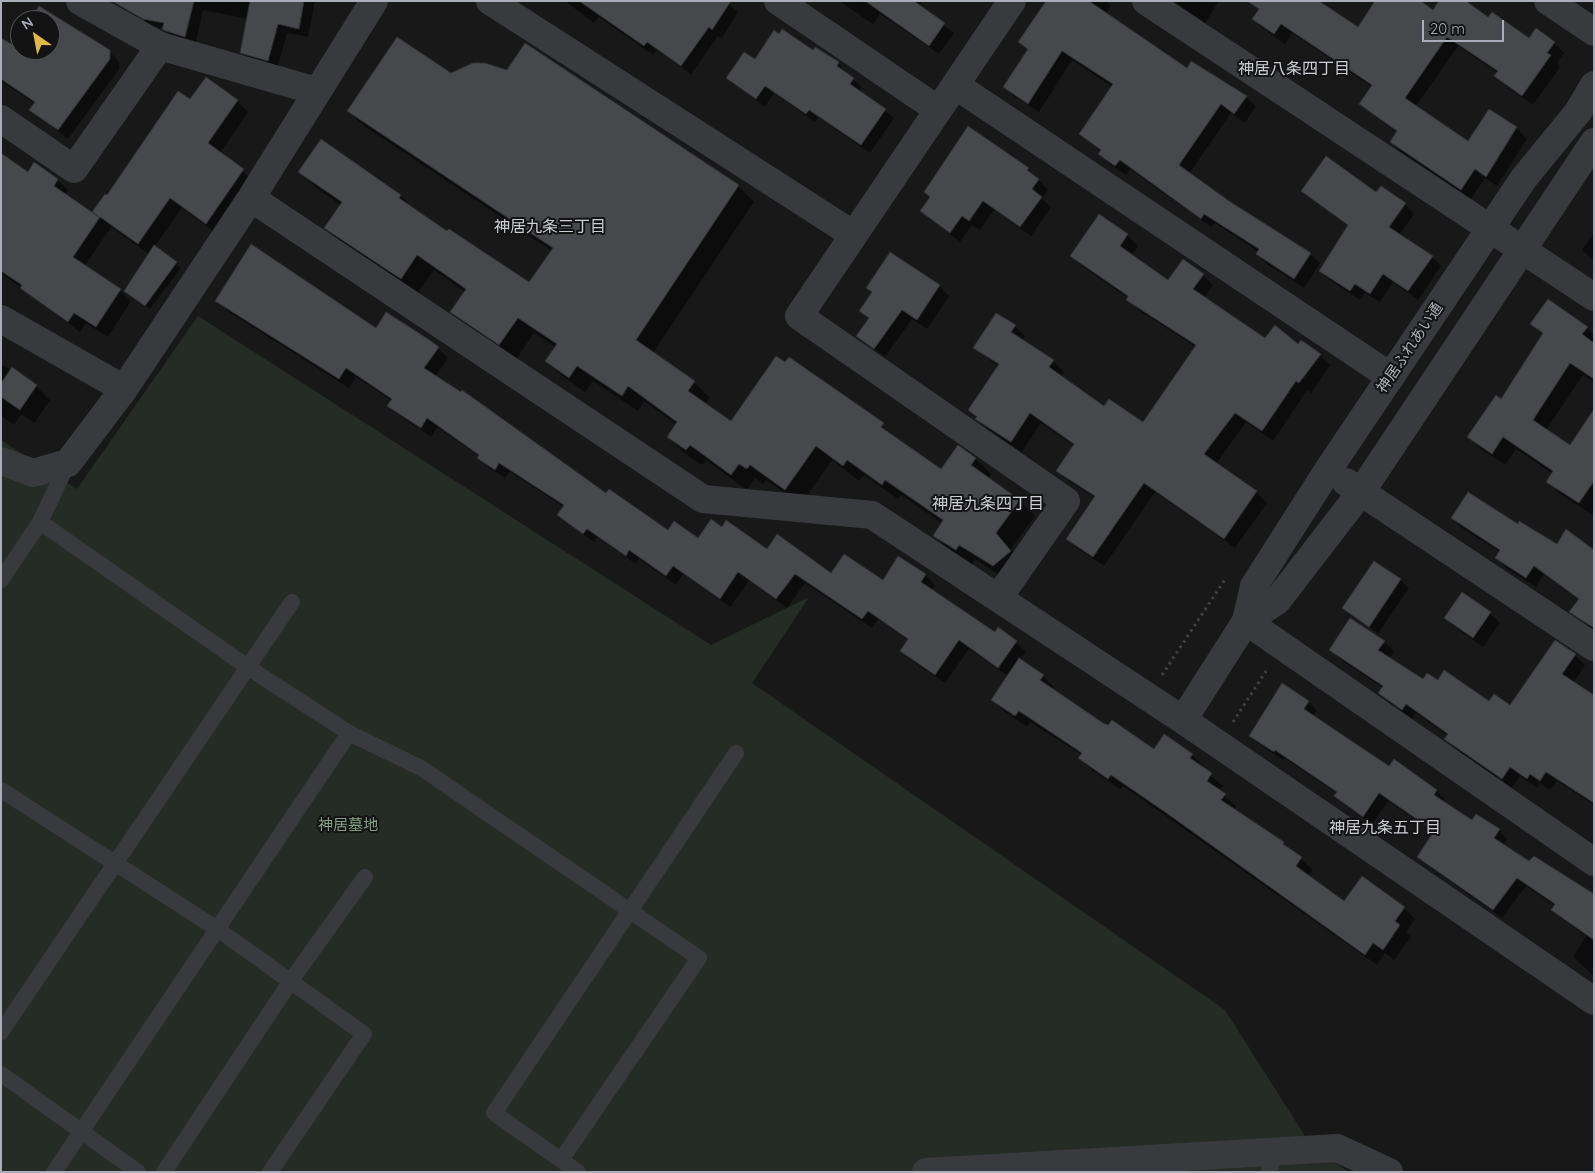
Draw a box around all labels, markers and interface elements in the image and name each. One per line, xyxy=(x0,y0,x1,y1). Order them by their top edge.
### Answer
north arrow xyxy=(10,10,60,60)
scale bar xyxy=(1425,10,1508,42)
text: N xyxy=(18,13,37,34)
text: 20 m xyxy=(1430,19,1465,38)
district label: 神居八条四丁目 xyxy=(1238,59,1350,79)
district label: 神居九条三丁目 xyxy=(494,217,606,237)
street label: 神居ふれあい通 xyxy=(1373,299,1447,397)
district label: 神居九条四丁目 xyxy=(932,494,1044,514)
park label: 神居墓地 xyxy=(318,816,378,834)
district label: 神居九条五丁目 xyxy=(1329,818,1441,838)

